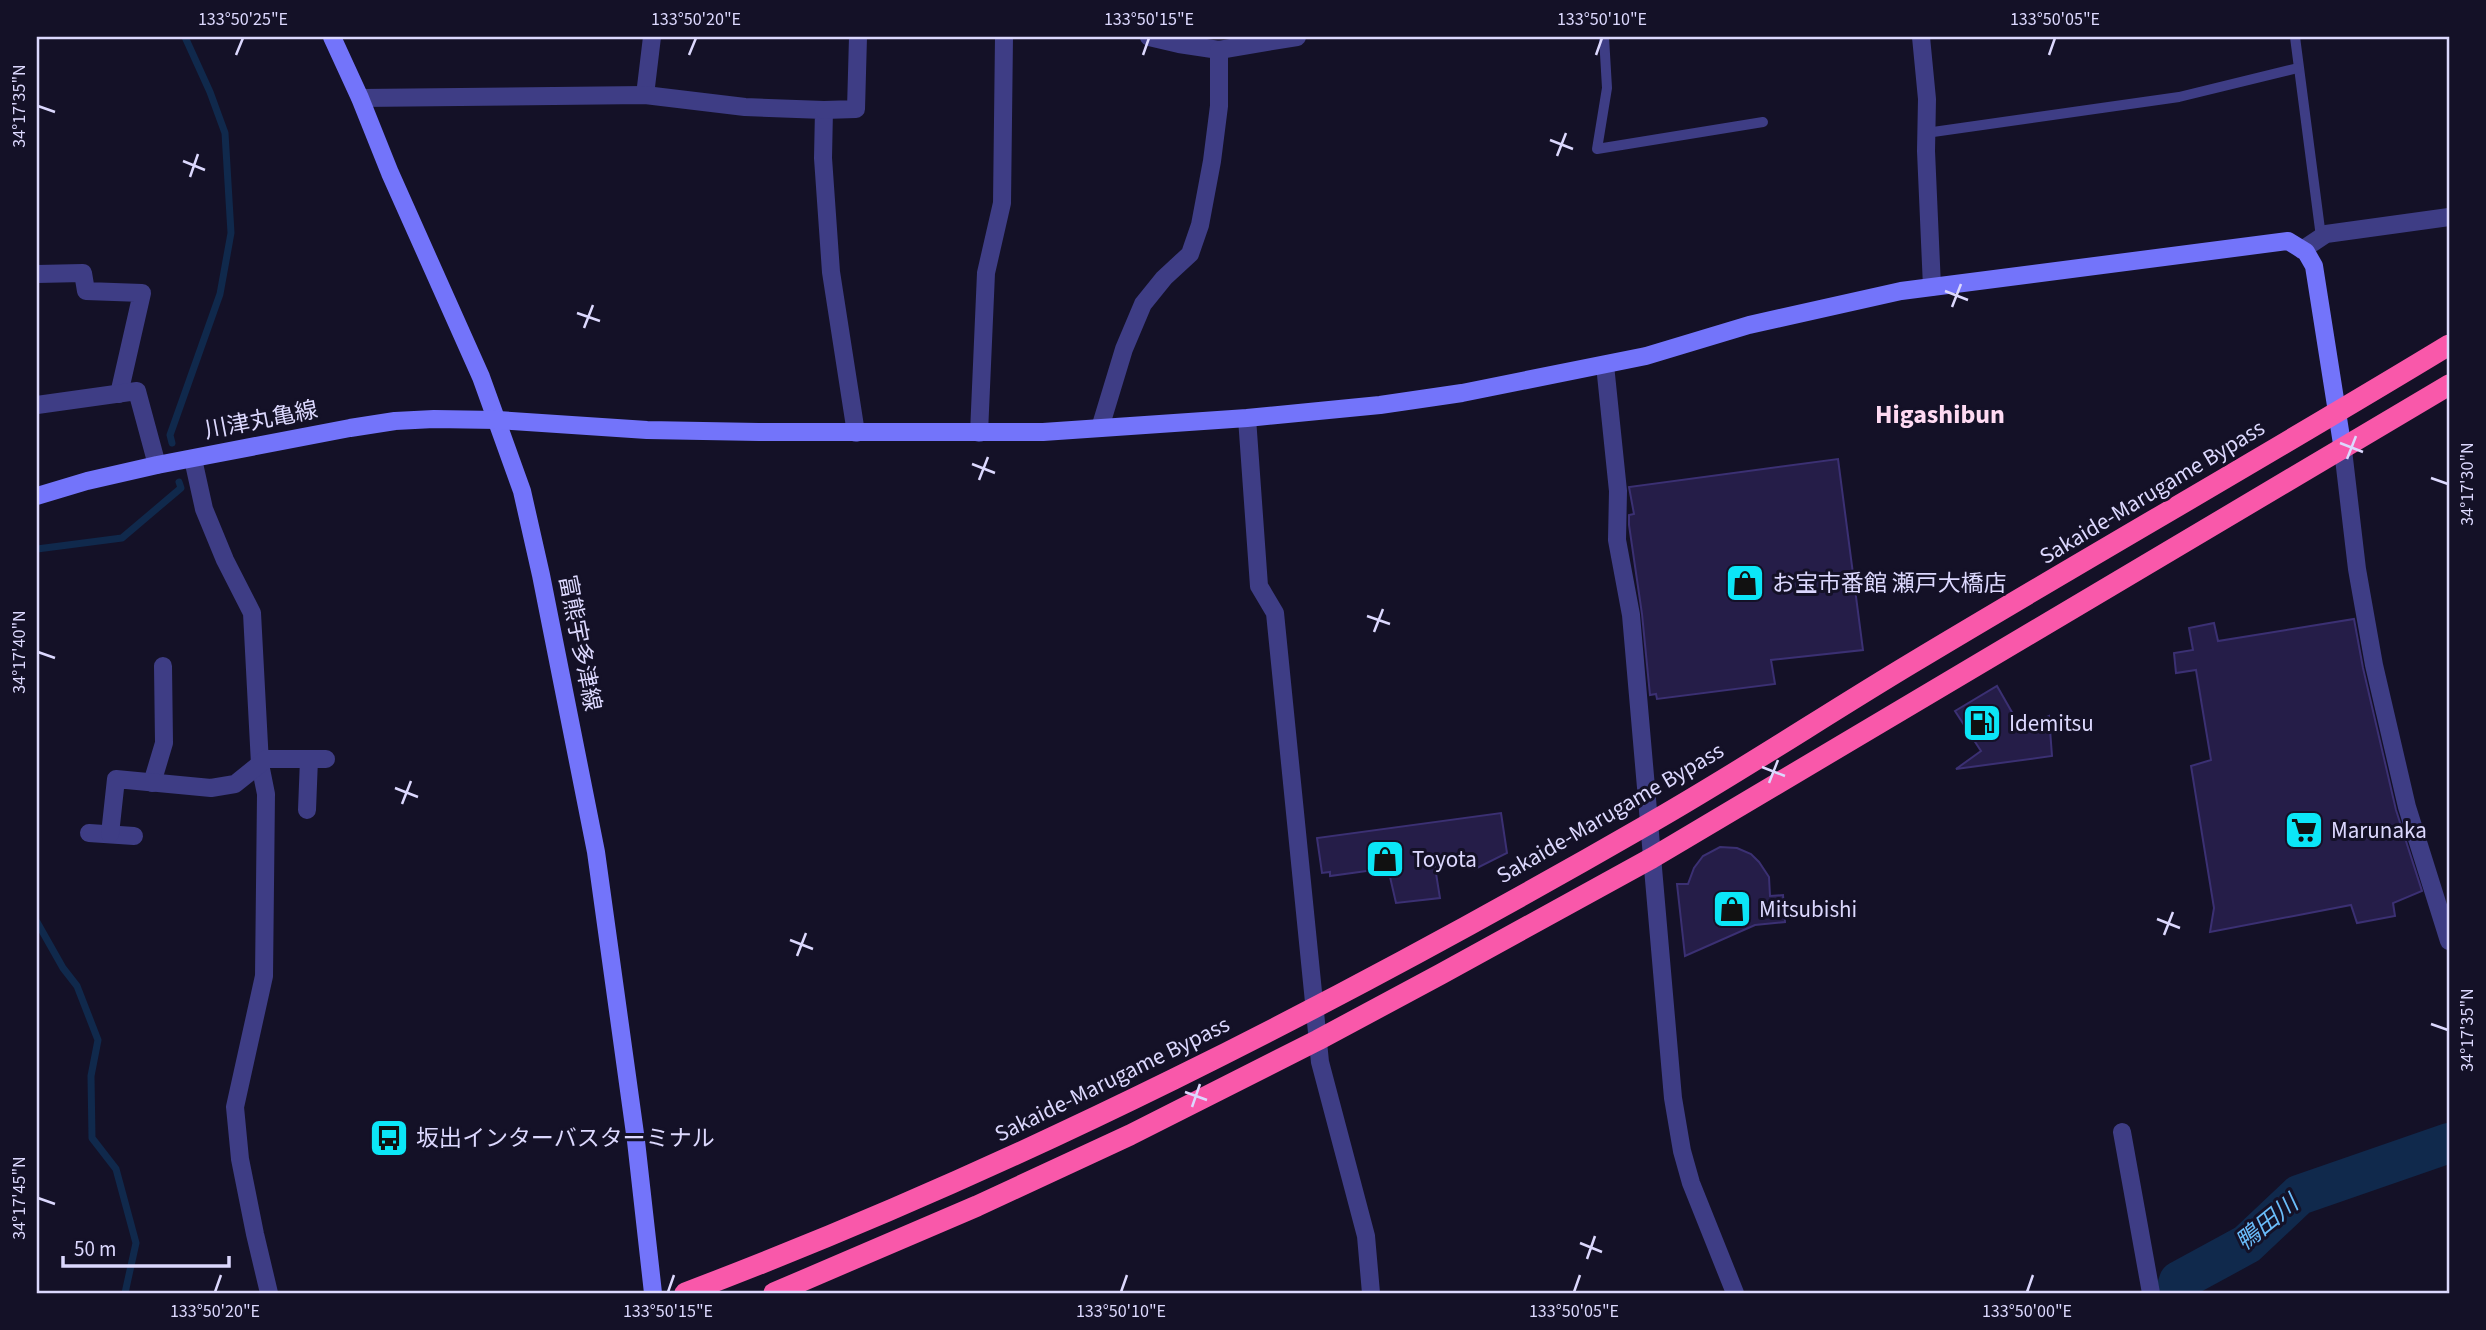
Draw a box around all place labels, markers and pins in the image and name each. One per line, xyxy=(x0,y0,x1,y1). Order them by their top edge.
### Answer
shop icon: お宝市番館 瀬戸大橋店 xyxy=(1724,562,1766,604)
place label: お宝市番館 瀬戸大橋店 xyxy=(1772,567,2007,600)
fuel station icon: Idemitsu xyxy=(1961,702,2003,744)
place label: Idemitsu xyxy=(2009,707,2094,740)
supermarket icon: Marunaka xyxy=(2283,809,2325,851)
place label: Marunaka xyxy=(2331,814,2427,847)
shop icon: Toyota xyxy=(1364,838,1406,880)
place label: Toyota xyxy=(1412,843,1477,876)
shop icon: Mitsubishi xyxy=(1711,888,1753,930)
place label: Mitsubishi xyxy=(1759,893,1857,926)
bus stop icon: 坂出インターバスターミナル xyxy=(368,1117,410,1159)
place label: 坂出インターバスターミナル xyxy=(416,1122,715,1155)

